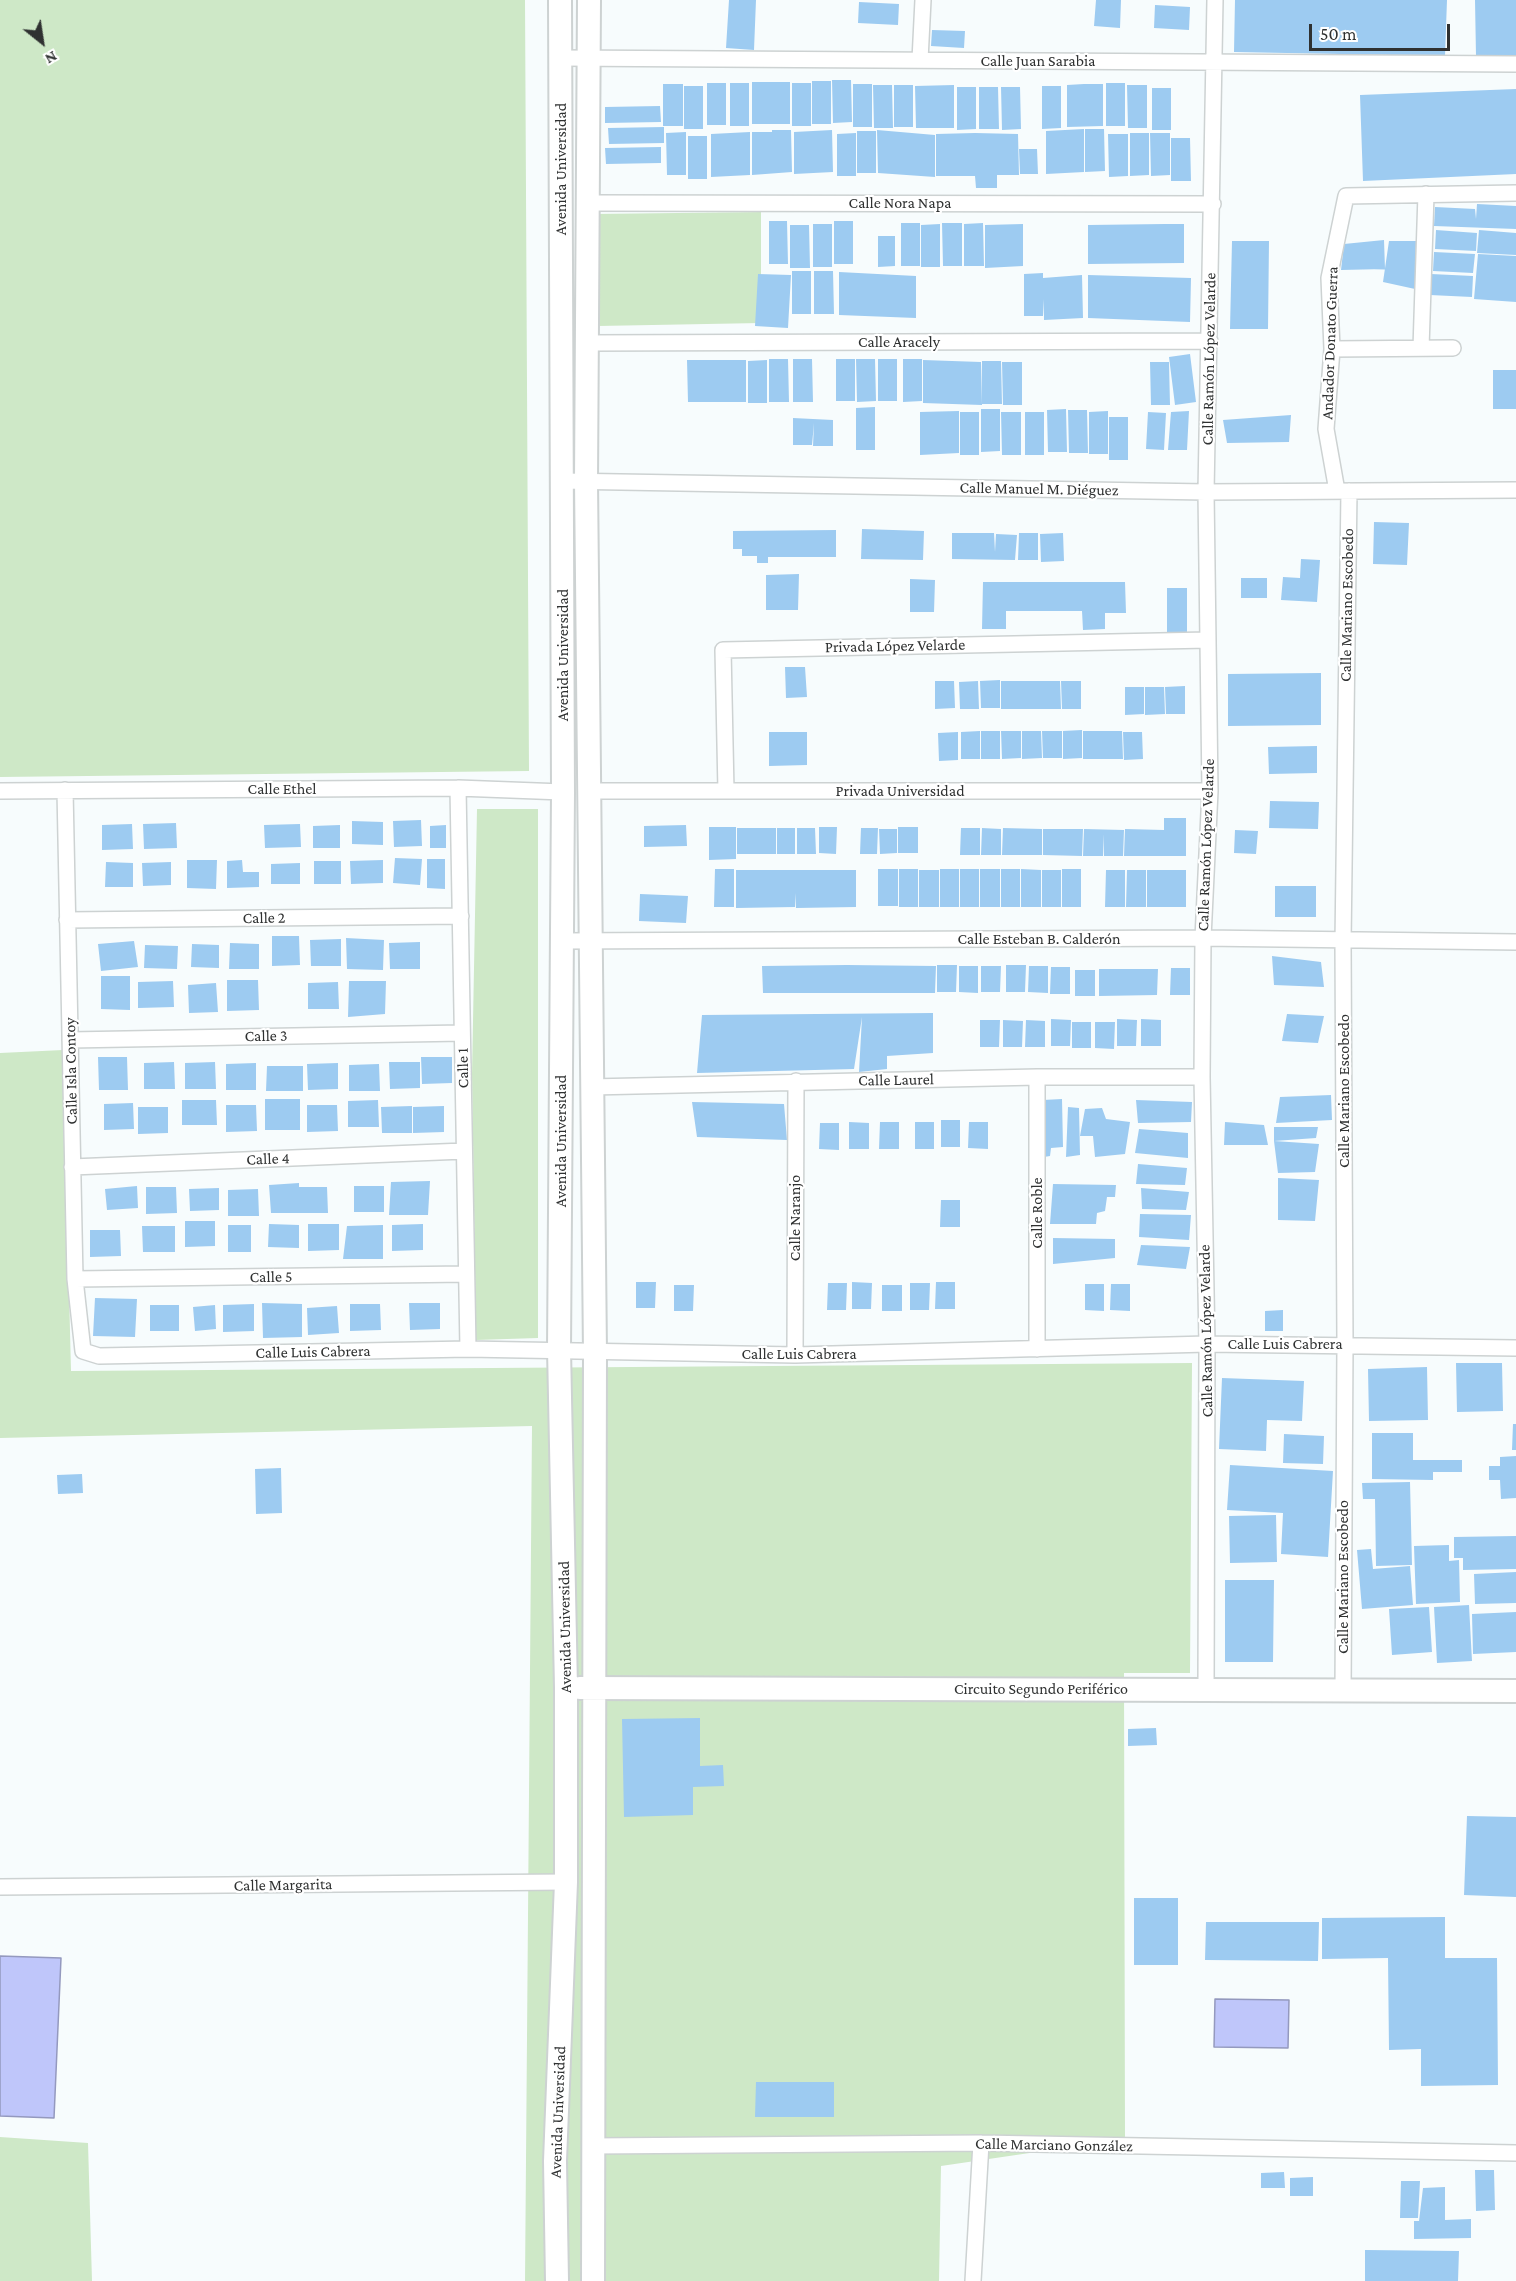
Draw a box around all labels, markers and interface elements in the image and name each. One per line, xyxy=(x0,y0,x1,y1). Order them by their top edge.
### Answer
north arrow xyxy=(12,12,72,72)
scale bar xyxy=(1312,12,1453,50)
text: 50 m xyxy=(1320,24,1357,44)
text: N xyxy=(42,48,60,68)
street label: Calle Juan Sarabia xyxy=(981,51,1095,71)
street label: Avenida Universidad xyxy=(551,103,571,235)
street label: Calle Nora Napa xyxy=(849,193,951,213)
street label: Andador Donato Guerra xyxy=(1318,266,1342,420)
street label: Calle Ramón López Velarde xyxy=(1198,272,1220,446)
street label: Calle Aracely xyxy=(858,332,940,352)
street label: Calle Manuel M. Diéguez xyxy=(959,478,1119,500)
street label: Calle Mariano Escobedo xyxy=(1336,528,1358,682)
street label: Avenida Universidad xyxy=(553,589,573,721)
street label: Privada López Velarde xyxy=(825,635,965,657)
street label: Calle Ramón López Velarde xyxy=(1193,758,1219,932)
street label: Calle Ethel xyxy=(248,779,316,799)
street label: Privada Universidad xyxy=(835,781,965,801)
street label: Calle 2 xyxy=(242,908,286,928)
street label: Calle Esteban B. Calderón xyxy=(957,929,1121,949)
street label: Calle Mariano Escobedo xyxy=(1334,1014,1354,1168)
street label: Calle Isla Contoy xyxy=(60,1017,82,1125)
street label: Calle 3 xyxy=(244,1026,288,1046)
street label: Calle 1 xyxy=(453,1048,473,1088)
street label: Calle Laurel xyxy=(858,1070,934,1090)
street label: Avenida Universidad xyxy=(551,1075,571,1207)
street label: Calle 4 xyxy=(246,1149,290,1169)
street label: Calle Naranjo xyxy=(785,1175,805,1261)
street label: Calle Roble xyxy=(1027,1177,1047,1249)
street label: Calle Ramón López Velarde xyxy=(1195,1244,1217,1418)
street label: Calle 5 xyxy=(249,1267,293,1287)
street label: Calle Luis Cabrera xyxy=(1227,1334,1343,1354)
street label: Calle Luis Cabrera xyxy=(255,1341,371,1363)
street label: Calle Luis Cabrera xyxy=(741,1344,857,1364)
street label: Calle Mariano Escobedo xyxy=(1333,1500,1353,1654)
street label: Avenida Universidad xyxy=(554,1561,576,1693)
street label: Circuito Segundo Periférico xyxy=(954,1679,1128,1699)
street label: Calle Margarita xyxy=(233,1875,333,1895)
street label: Avenida Universidad xyxy=(546,2046,570,2178)
street label: Calle Marciano González xyxy=(975,2134,1133,2156)

